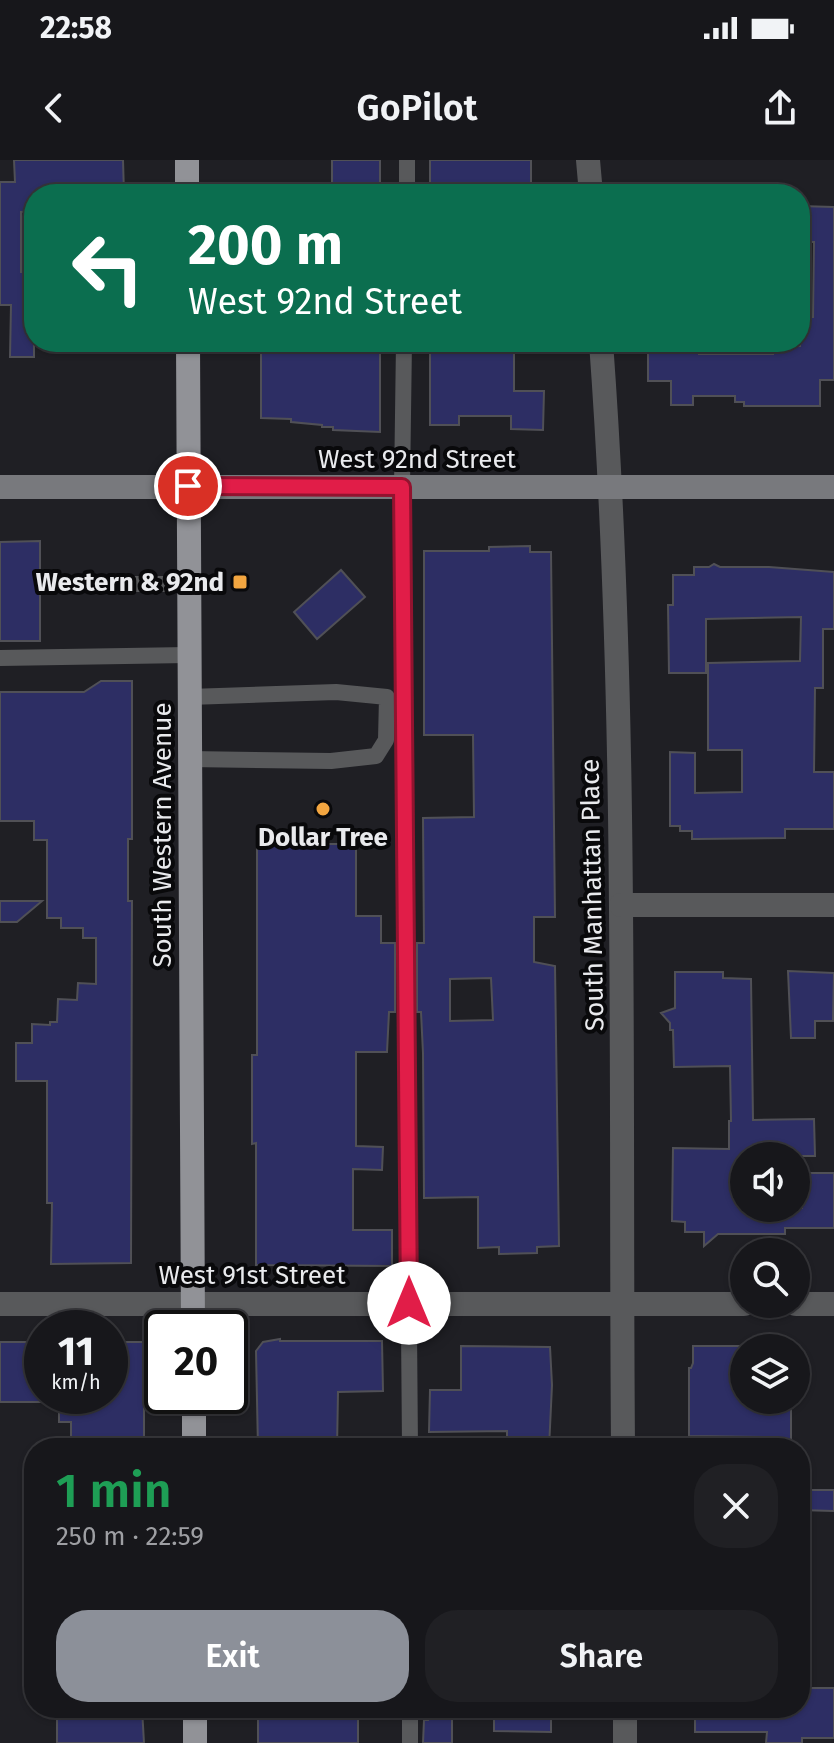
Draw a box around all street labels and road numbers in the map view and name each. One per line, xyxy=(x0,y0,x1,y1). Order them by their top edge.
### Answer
street label: West 92nd Street xyxy=(318,444,517,475)
street label: South Western Avenue xyxy=(147,702,178,968)
street label: South Manhattan Place xyxy=(575,759,610,1031)
street label: West 91st Street xyxy=(158,1260,346,1291)

